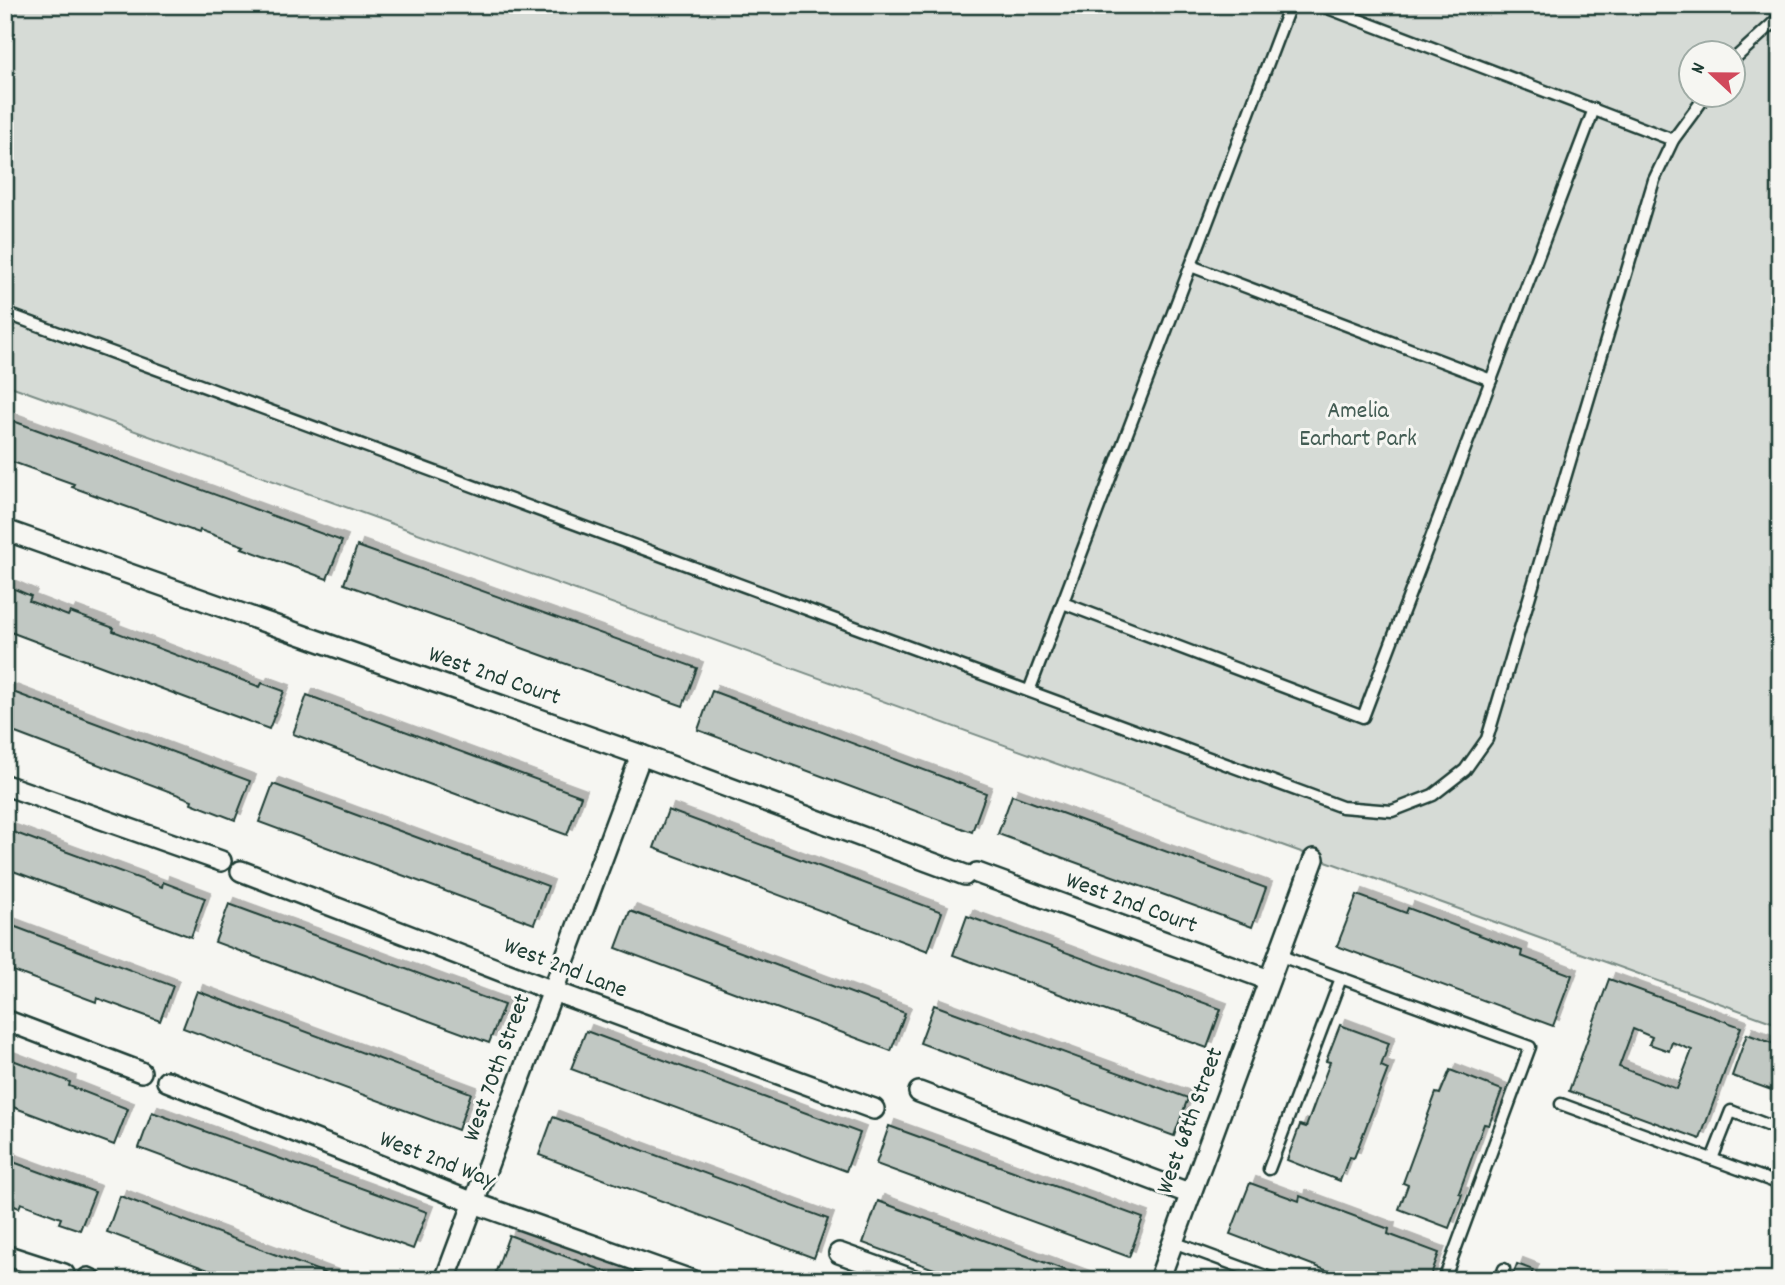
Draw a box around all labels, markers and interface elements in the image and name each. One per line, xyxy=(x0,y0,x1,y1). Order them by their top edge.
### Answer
north arrow xyxy=(1676,38,1746,108)
text: N xyxy=(1685,60,1714,78)
park label: Amelia Earhart Park xyxy=(1299,395,1417,457)
street label: West 2nd Court xyxy=(423,639,565,716)
street label: West 2nd Court xyxy=(1060,864,1202,944)
street label: West 2nd Lane xyxy=(498,930,632,1008)
street label: West 70th Street xyxy=(456,989,540,1147)
street label: West 68th Street xyxy=(1149,1043,1233,1199)
street label: West 2nd Way xyxy=(374,1123,501,1199)

